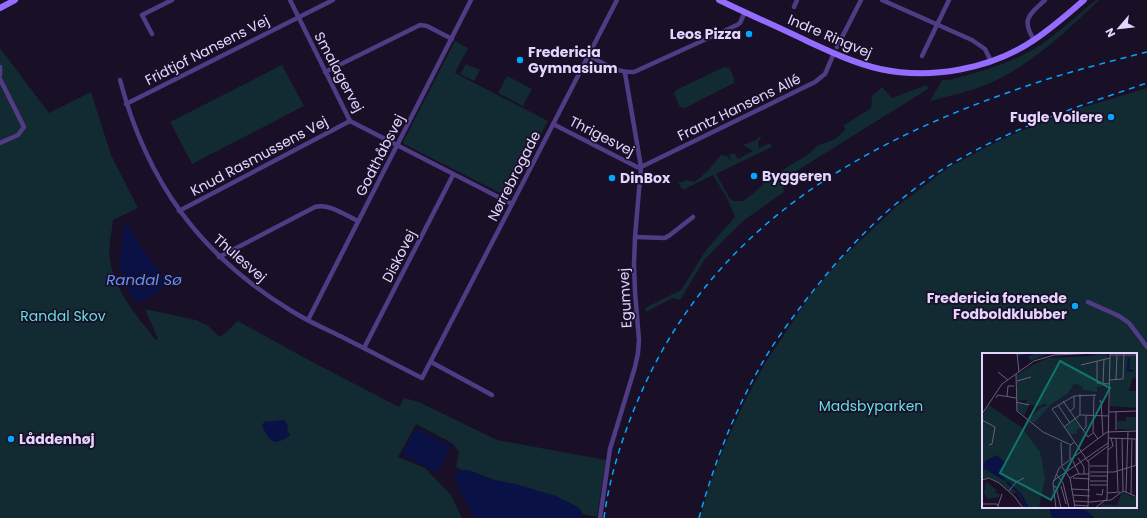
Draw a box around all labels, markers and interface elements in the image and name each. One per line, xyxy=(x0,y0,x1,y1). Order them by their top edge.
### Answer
north arrow xyxy=(1099,8,1139,48)
street label: Indre Ringvej xyxy=(785,9,875,63)
street label: Fridtjof Nansens Vej xyxy=(141,10,273,90)
place label: Leos Pizza xyxy=(670,24,741,44)
text: N xyxy=(1101,25,1119,40)
street label: Smalagervej xyxy=(309,28,369,116)
marker: Leos Pizza xyxy=(744,29,754,39)
place label: Fredericia Gymnasium xyxy=(528,42,618,78)
marker: Fredericia Gymnasium xyxy=(515,55,525,65)
street label: Frantz Hansens Allé xyxy=(674,68,804,146)
place label: Fugle Voilere xyxy=(1010,107,1103,127)
street label: Knud Rasmussens Vej xyxy=(187,111,331,201)
street label: Godthåbsvej xyxy=(351,111,409,199)
street label: Thrigesvej xyxy=(566,111,638,161)
marker: Fugle Voilere xyxy=(1106,112,1116,122)
street label: Nørrebrogade xyxy=(483,127,545,224)
place label: Byggeren xyxy=(762,166,832,186)
place label: DinBox xyxy=(620,168,671,188)
marker: Byggeren xyxy=(749,171,759,181)
marker: DinBox xyxy=(607,173,617,183)
street label: Diskovej xyxy=(377,226,421,286)
street label: Thulesvej xyxy=(209,229,271,287)
street label: Egumvej xyxy=(613,267,637,329)
water label: Randal Sø xyxy=(106,269,182,290)
place label: Fredericia forenede Fodboldklubber xyxy=(927,288,1067,324)
marker: Fredericia forenede Fodboldklubber xyxy=(1070,301,1080,311)
park label: Randal Skov xyxy=(20,306,106,326)
inset map xyxy=(982,353,1137,508)
park label: Madsbyparken xyxy=(819,396,923,416)
place label: Låddenhøj xyxy=(19,429,95,449)
marker: Låddenhøj xyxy=(6,434,16,444)

